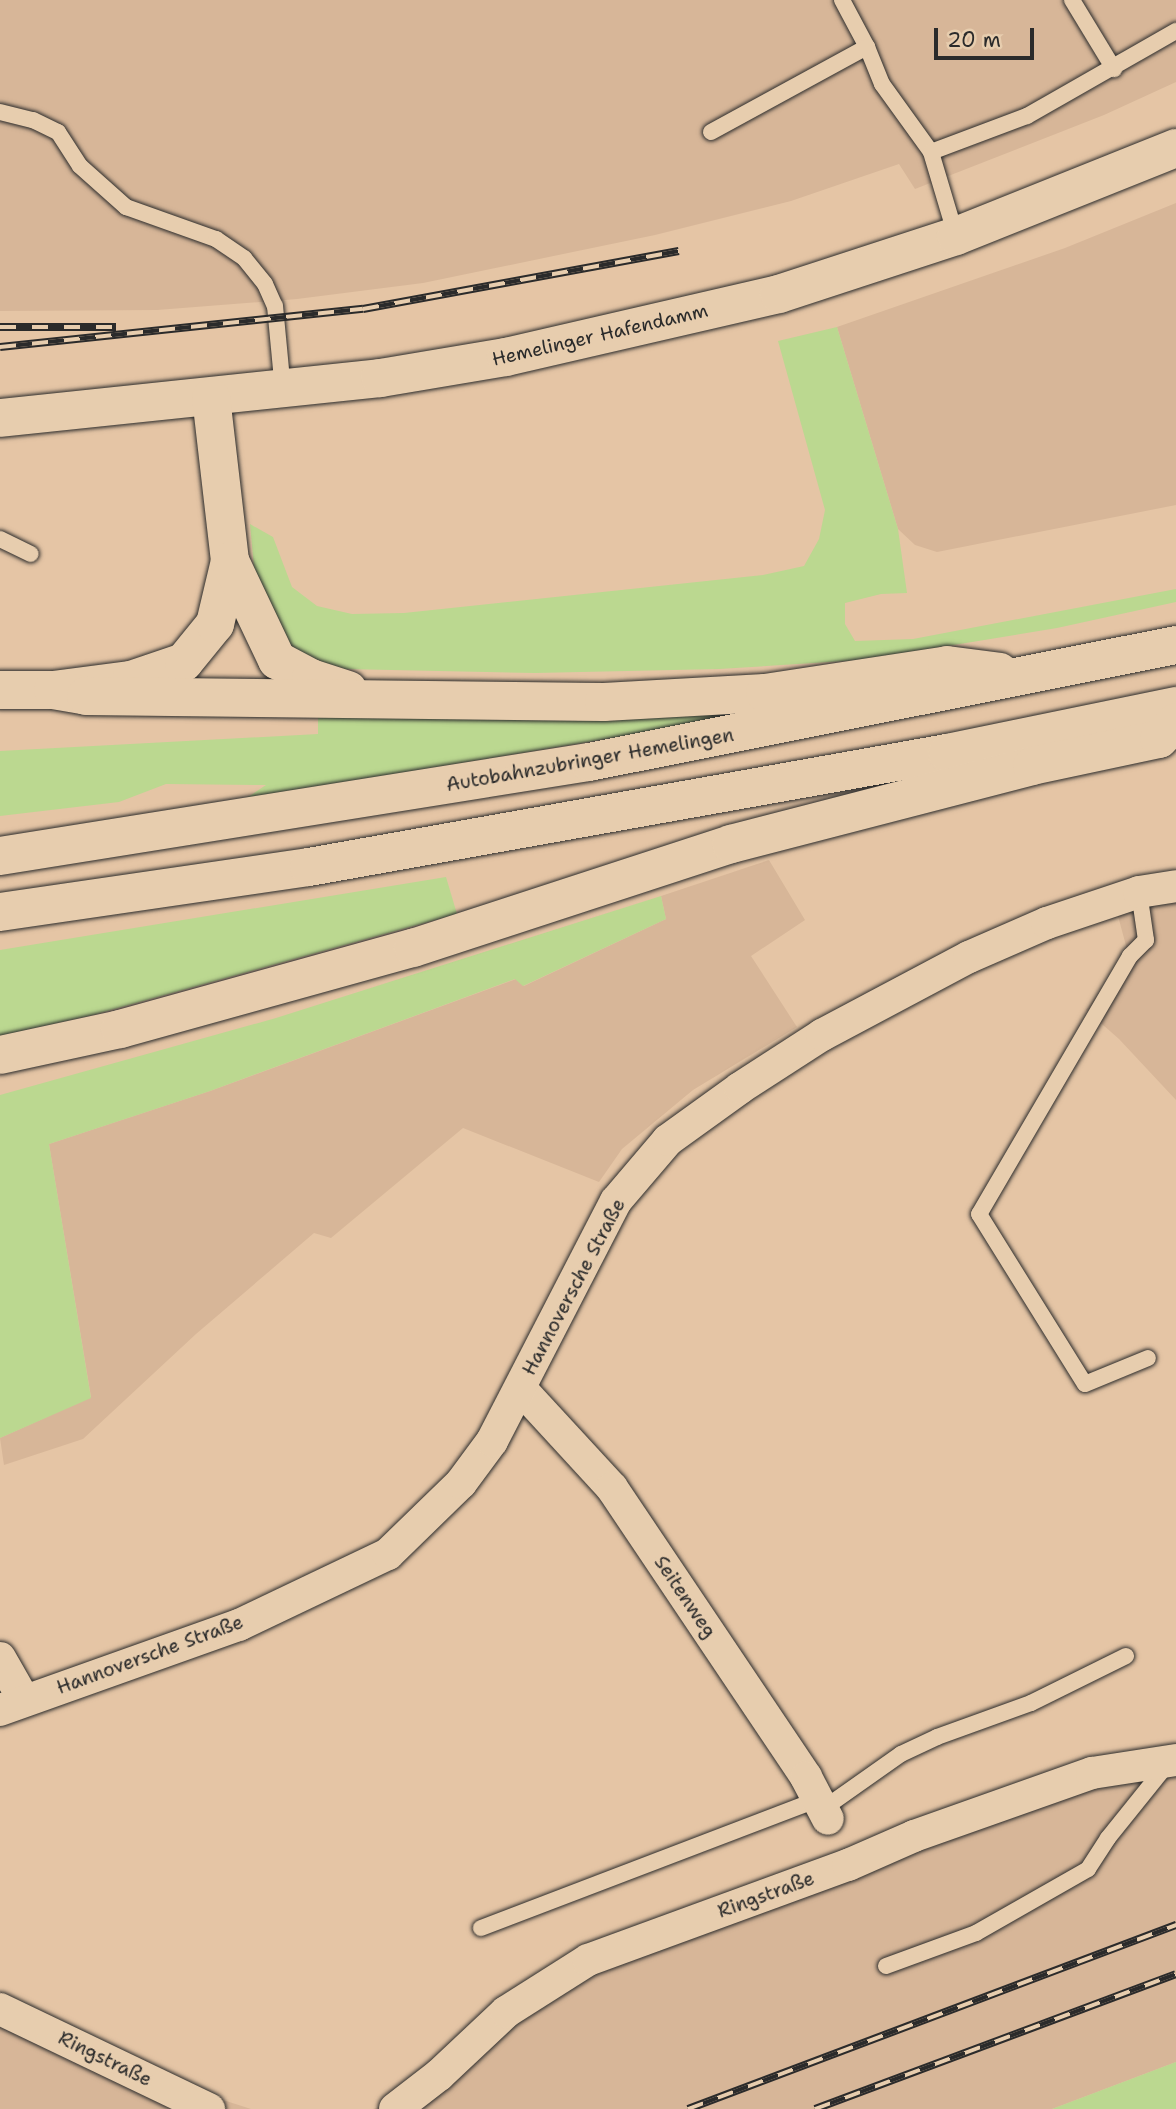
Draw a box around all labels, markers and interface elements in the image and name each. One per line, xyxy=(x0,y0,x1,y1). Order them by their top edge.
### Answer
scale bar xyxy=(938,14,1038,58)
text: 20 m xyxy=(947,26,1001,54)
street label: Hemelinger Hafendamm xyxy=(490,299,710,371)
street label: Autobahnzubringer Hemelingen xyxy=(444,723,736,797)
street label: Hannoversche Straße xyxy=(518,1195,630,1379)
street label: Seitenweg xyxy=(649,1552,721,1642)
street label: Hannoversche Straße xyxy=(54,1611,246,1699)
street label: Ringstraße xyxy=(715,1867,817,1923)
street label: Ringstraße xyxy=(55,2027,155,2091)

